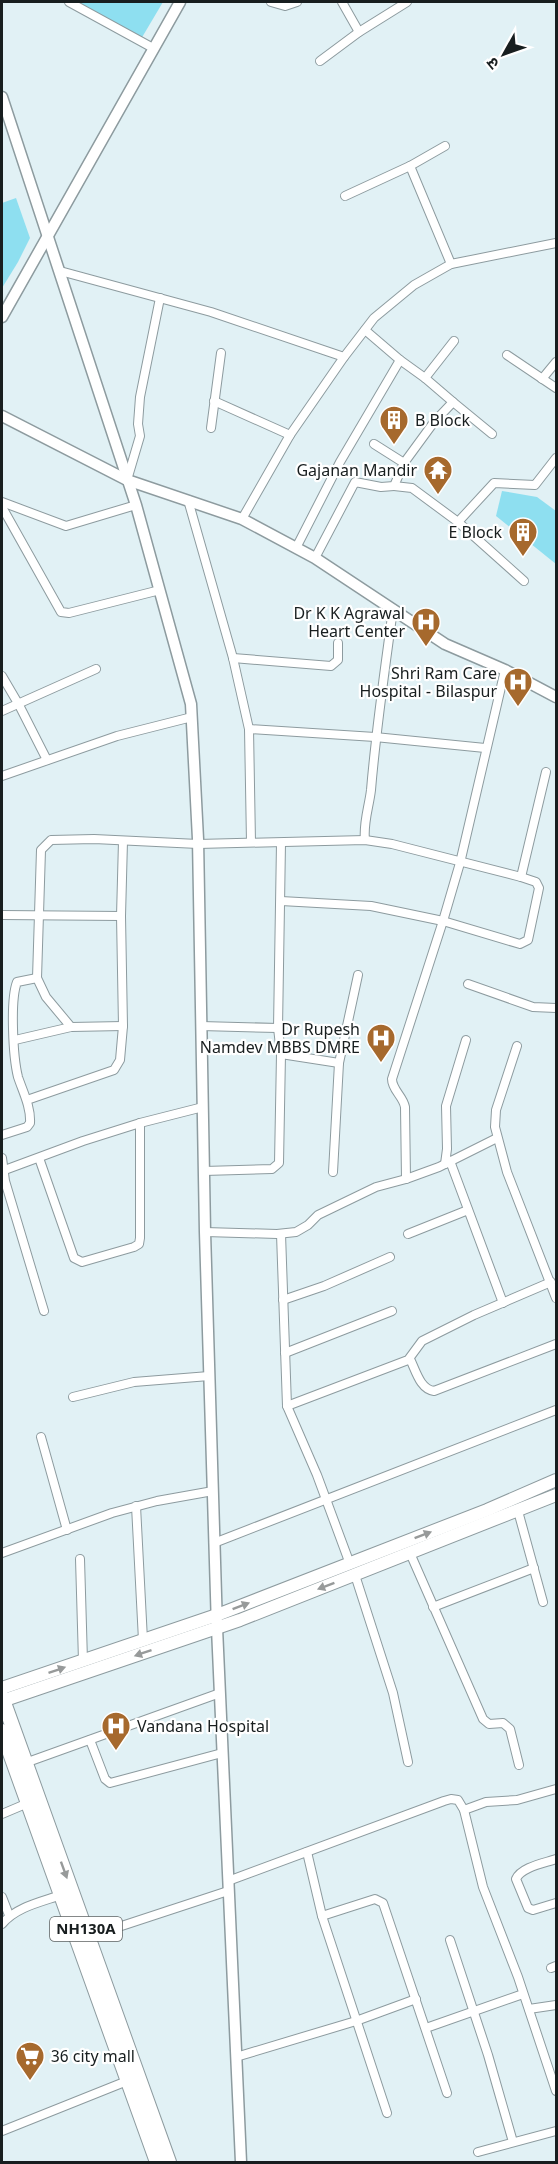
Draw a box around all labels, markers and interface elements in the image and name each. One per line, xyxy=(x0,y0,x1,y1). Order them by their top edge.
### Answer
north arrow xyxy=(474,24,534,84)
text: उ xyxy=(483,51,505,72)
building icon: B Block xyxy=(378,404,410,446)
place label: B Block xyxy=(415,412,470,433)
temple icon: Gajanan Mandir xyxy=(422,454,454,496)
place label: Gajanan Mandir xyxy=(296,462,417,483)
building icon: E Block xyxy=(507,516,539,558)
place label: E Block xyxy=(449,524,502,545)
place label: Dr K K Agrawal Heart Center xyxy=(293,605,405,644)
hospital icon: Dr K K Agrawal Heart Center xyxy=(410,606,442,648)
place label: Shri Ram Care Hospital - Bilaspur xyxy=(360,665,497,704)
hospital icon: Shri Ram Care Hospital - Bilaspur xyxy=(502,666,534,708)
place label: Dr Rupesh Namdev MBBS DMRE xyxy=(200,1021,360,1060)
hospital icon: Dr Rupesh Namdev MBBS DMRE xyxy=(365,1022,397,1064)
one-way arrow xyxy=(414,1530,432,1539)
one-way arrow xyxy=(317,1581,335,1591)
one-way arrow xyxy=(232,1600,250,1610)
one-way arrow xyxy=(134,1649,152,1658)
one-way arrow xyxy=(48,1664,66,1674)
hospital icon: Vandana Hospital xyxy=(100,1710,132,1752)
place label: Vandana Hospital xyxy=(137,1718,269,1739)
one-way arrow xyxy=(60,1861,70,1879)
road number: NH130A xyxy=(50,1917,122,1941)
supermarket icon: 36 city mall xyxy=(14,2040,46,2082)
place label: 36 city mall xyxy=(51,2048,135,2069)

